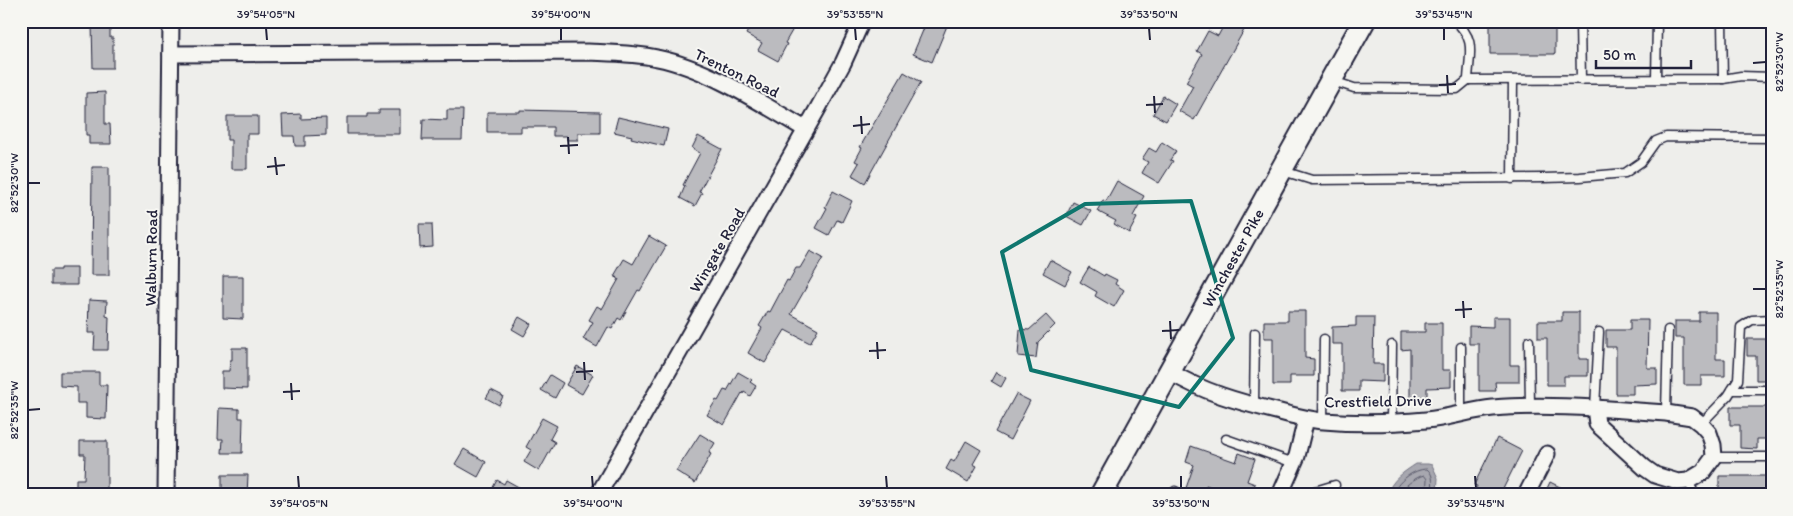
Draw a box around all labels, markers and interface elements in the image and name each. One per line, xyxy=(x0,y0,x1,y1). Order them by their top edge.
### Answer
text: 39°54'05"N xyxy=(237,7,295,21)
text: 39°54'00"N xyxy=(531,7,591,21)
text: 39°53'55"N xyxy=(827,7,883,21)
text: 39°53'50"N xyxy=(1120,7,1178,21)
text: 39°53'45"N xyxy=(1415,7,1473,21)
text: 82°52'30"W xyxy=(1772,32,1786,92)
scale bar xyxy=(1596,38,1690,70)
street label: Trenton Road xyxy=(692,44,783,102)
text: 50 m xyxy=(1603,46,1636,64)
text: 82°52'30"W xyxy=(7,153,21,213)
street label: Wingate Road xyxy=(685,204,749,296)
street label: Winchester Pike xyxy=(1198,205,1268,311)
street label: Walburn Road xyxy=(141,209,161,307)
text: 82°52'35"W xyxy=(1772,260,1786,318)
text: 82°52'35"W xyxy=(7,381,21,439)
street label: Crestfield Drive xyxy=(1324,391,1432,411)
text: 39°54'05"N xyxy=(270,496,328,510)
text: 39°54'00"N xyxy=(563,496,623,510)
text: 39°53'55"N xyxy=(859,496,915,510)
text: 39°53'50"N xyxy=(1152,496,1210,510)
text: 39°53'45"N xyxy=(1447,496,1505,510)

